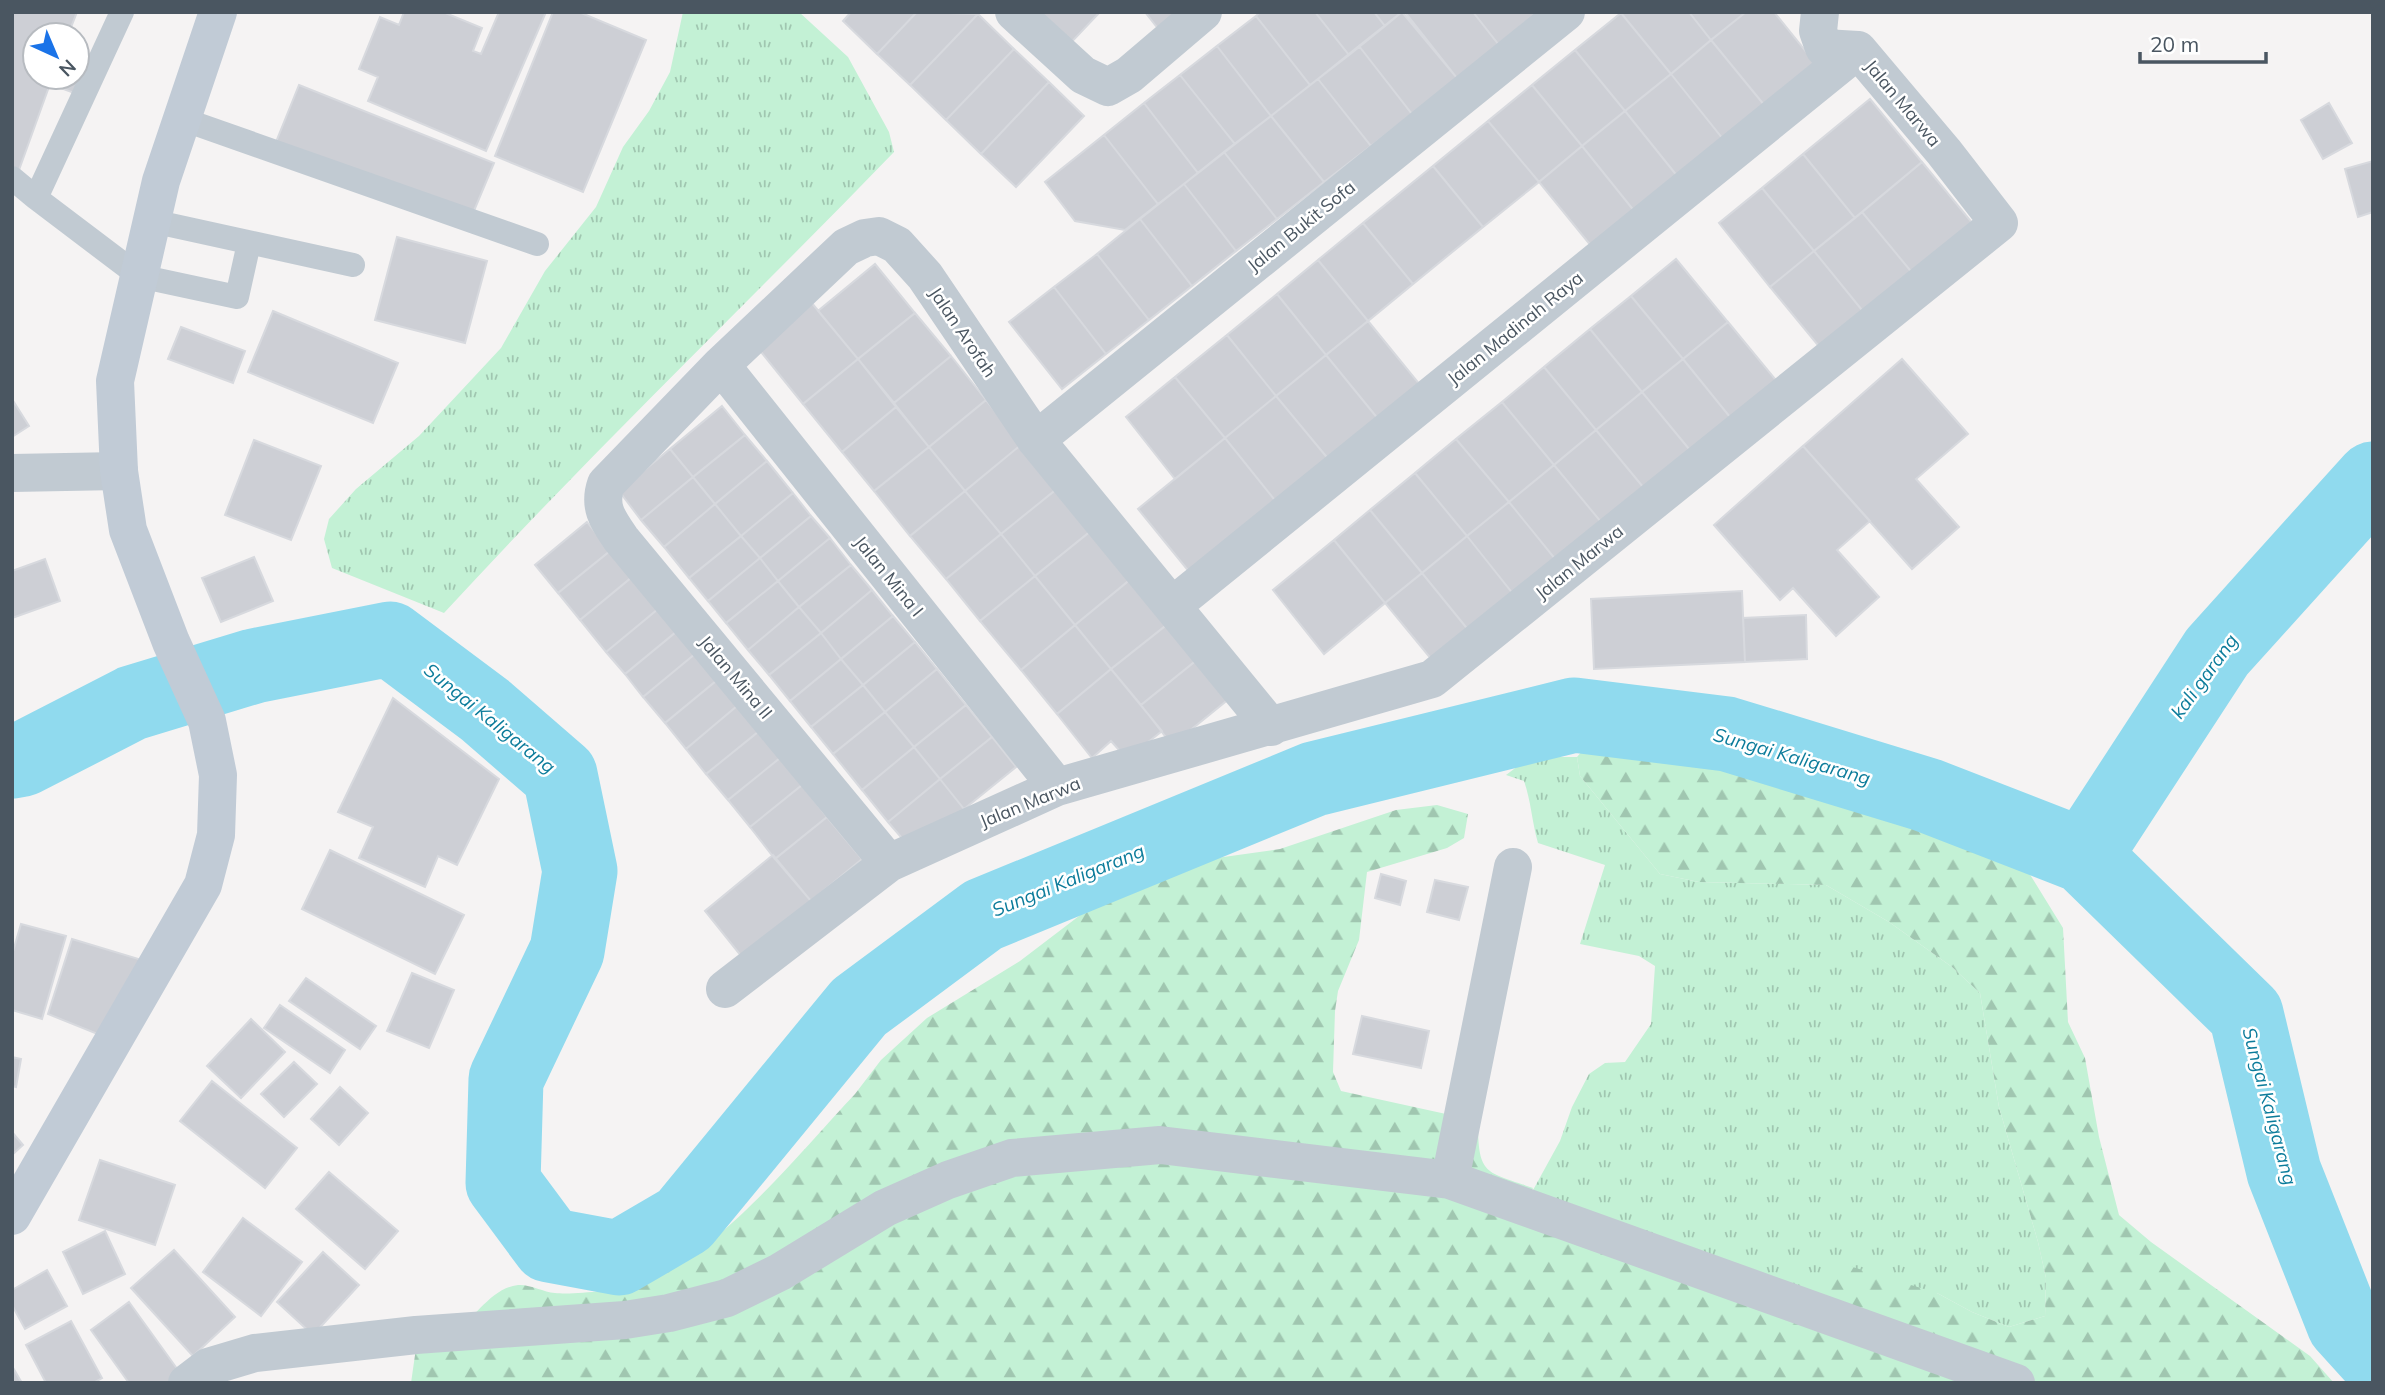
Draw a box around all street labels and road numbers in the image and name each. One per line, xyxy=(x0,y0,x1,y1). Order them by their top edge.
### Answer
street label: Jalan Marwa xyxy=(1860,55,1946,151)
street label: Jalan Bukit Sofa xyxy=(1242,175,1360,277)
street label: Jalan Madinah Raya xyxy=(1442,266,1588,390)
street label: Jalan Arofah xyxy=(924,282,1002,382)
street label: Jalan Marwa xyxy=(1530,520,1628,604)
street label: Jalan Mina I xyxy=(849,531,929,621)
street label: Jalan Mina II xyxy=(694,630,778,724)
street label: Jalan Marwa xyxy=(976,771,1084,833)

